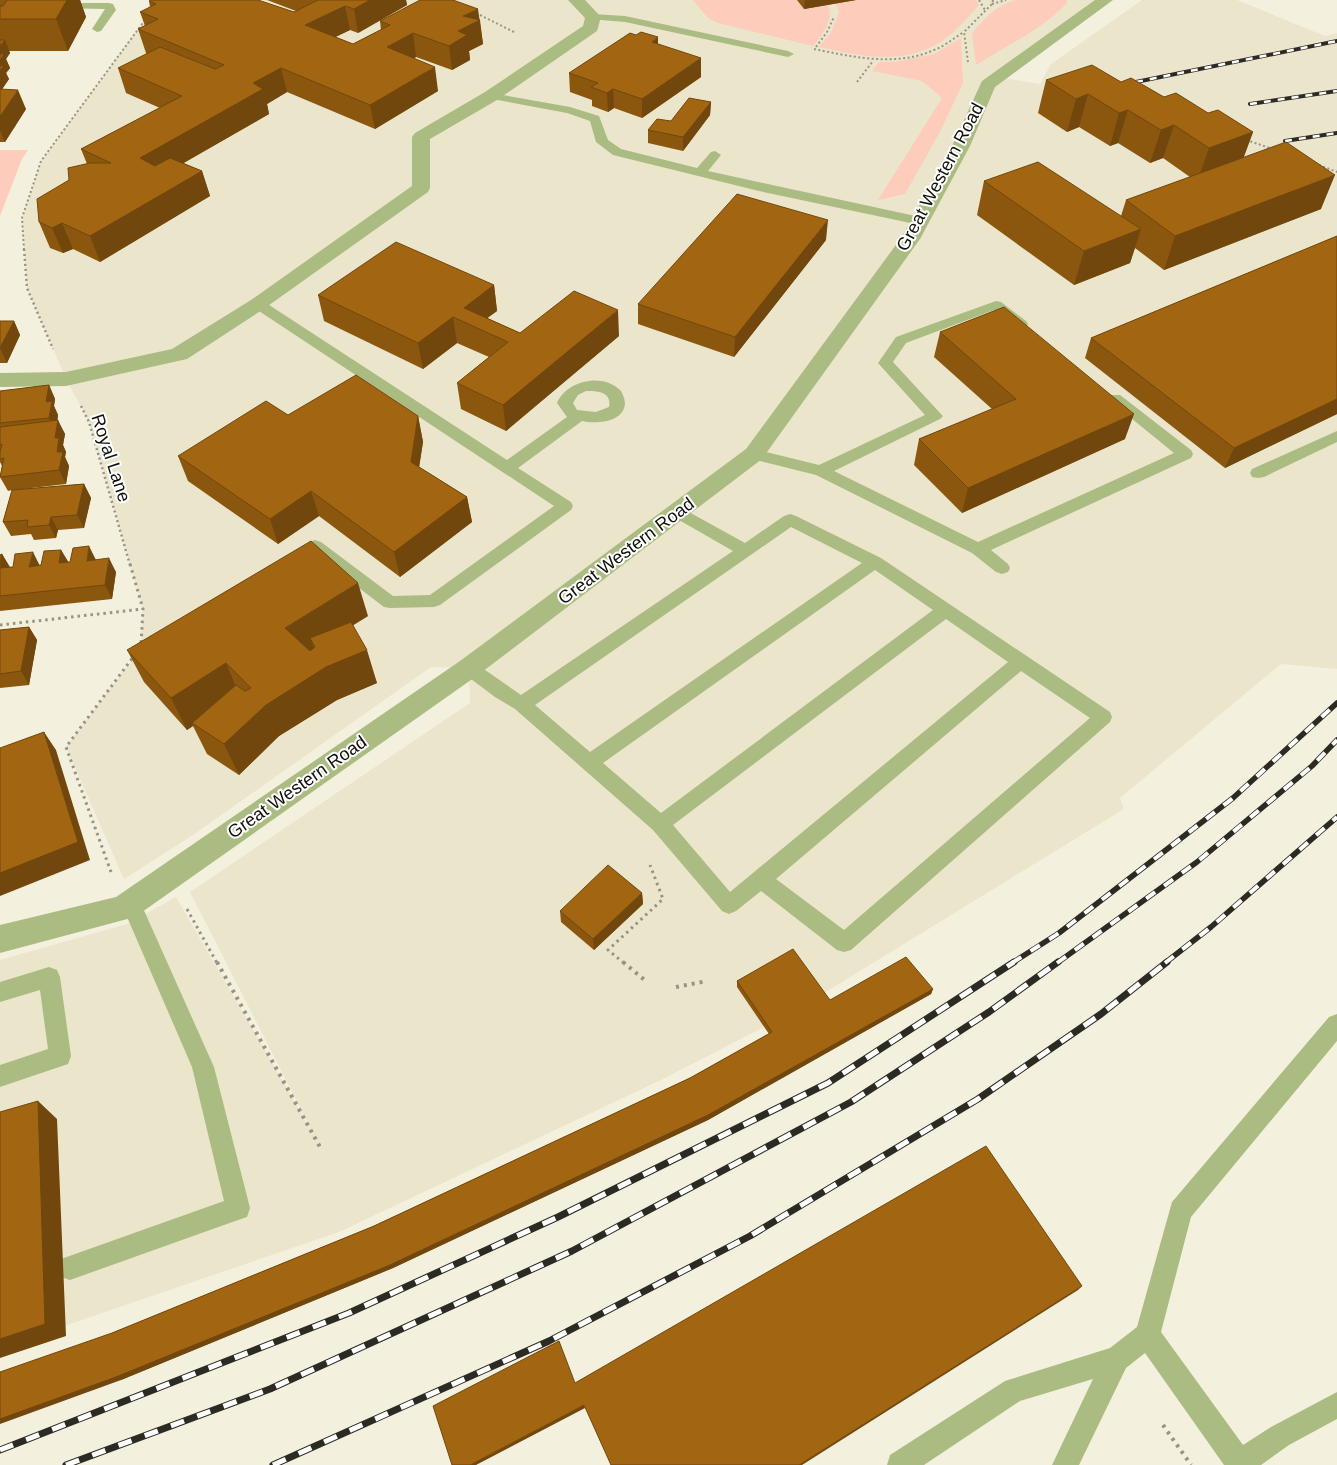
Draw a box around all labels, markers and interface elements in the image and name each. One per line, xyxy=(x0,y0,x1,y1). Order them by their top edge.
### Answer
street label: Great Western Road xyxy=(892,100,988,254)
street label: Royal Lane xyxy=(87,412,135,504)
street label: Great Western Road xyxy=(554,493,698,609)
street label: Great Western Road xyxy=(224,732,370,842)

